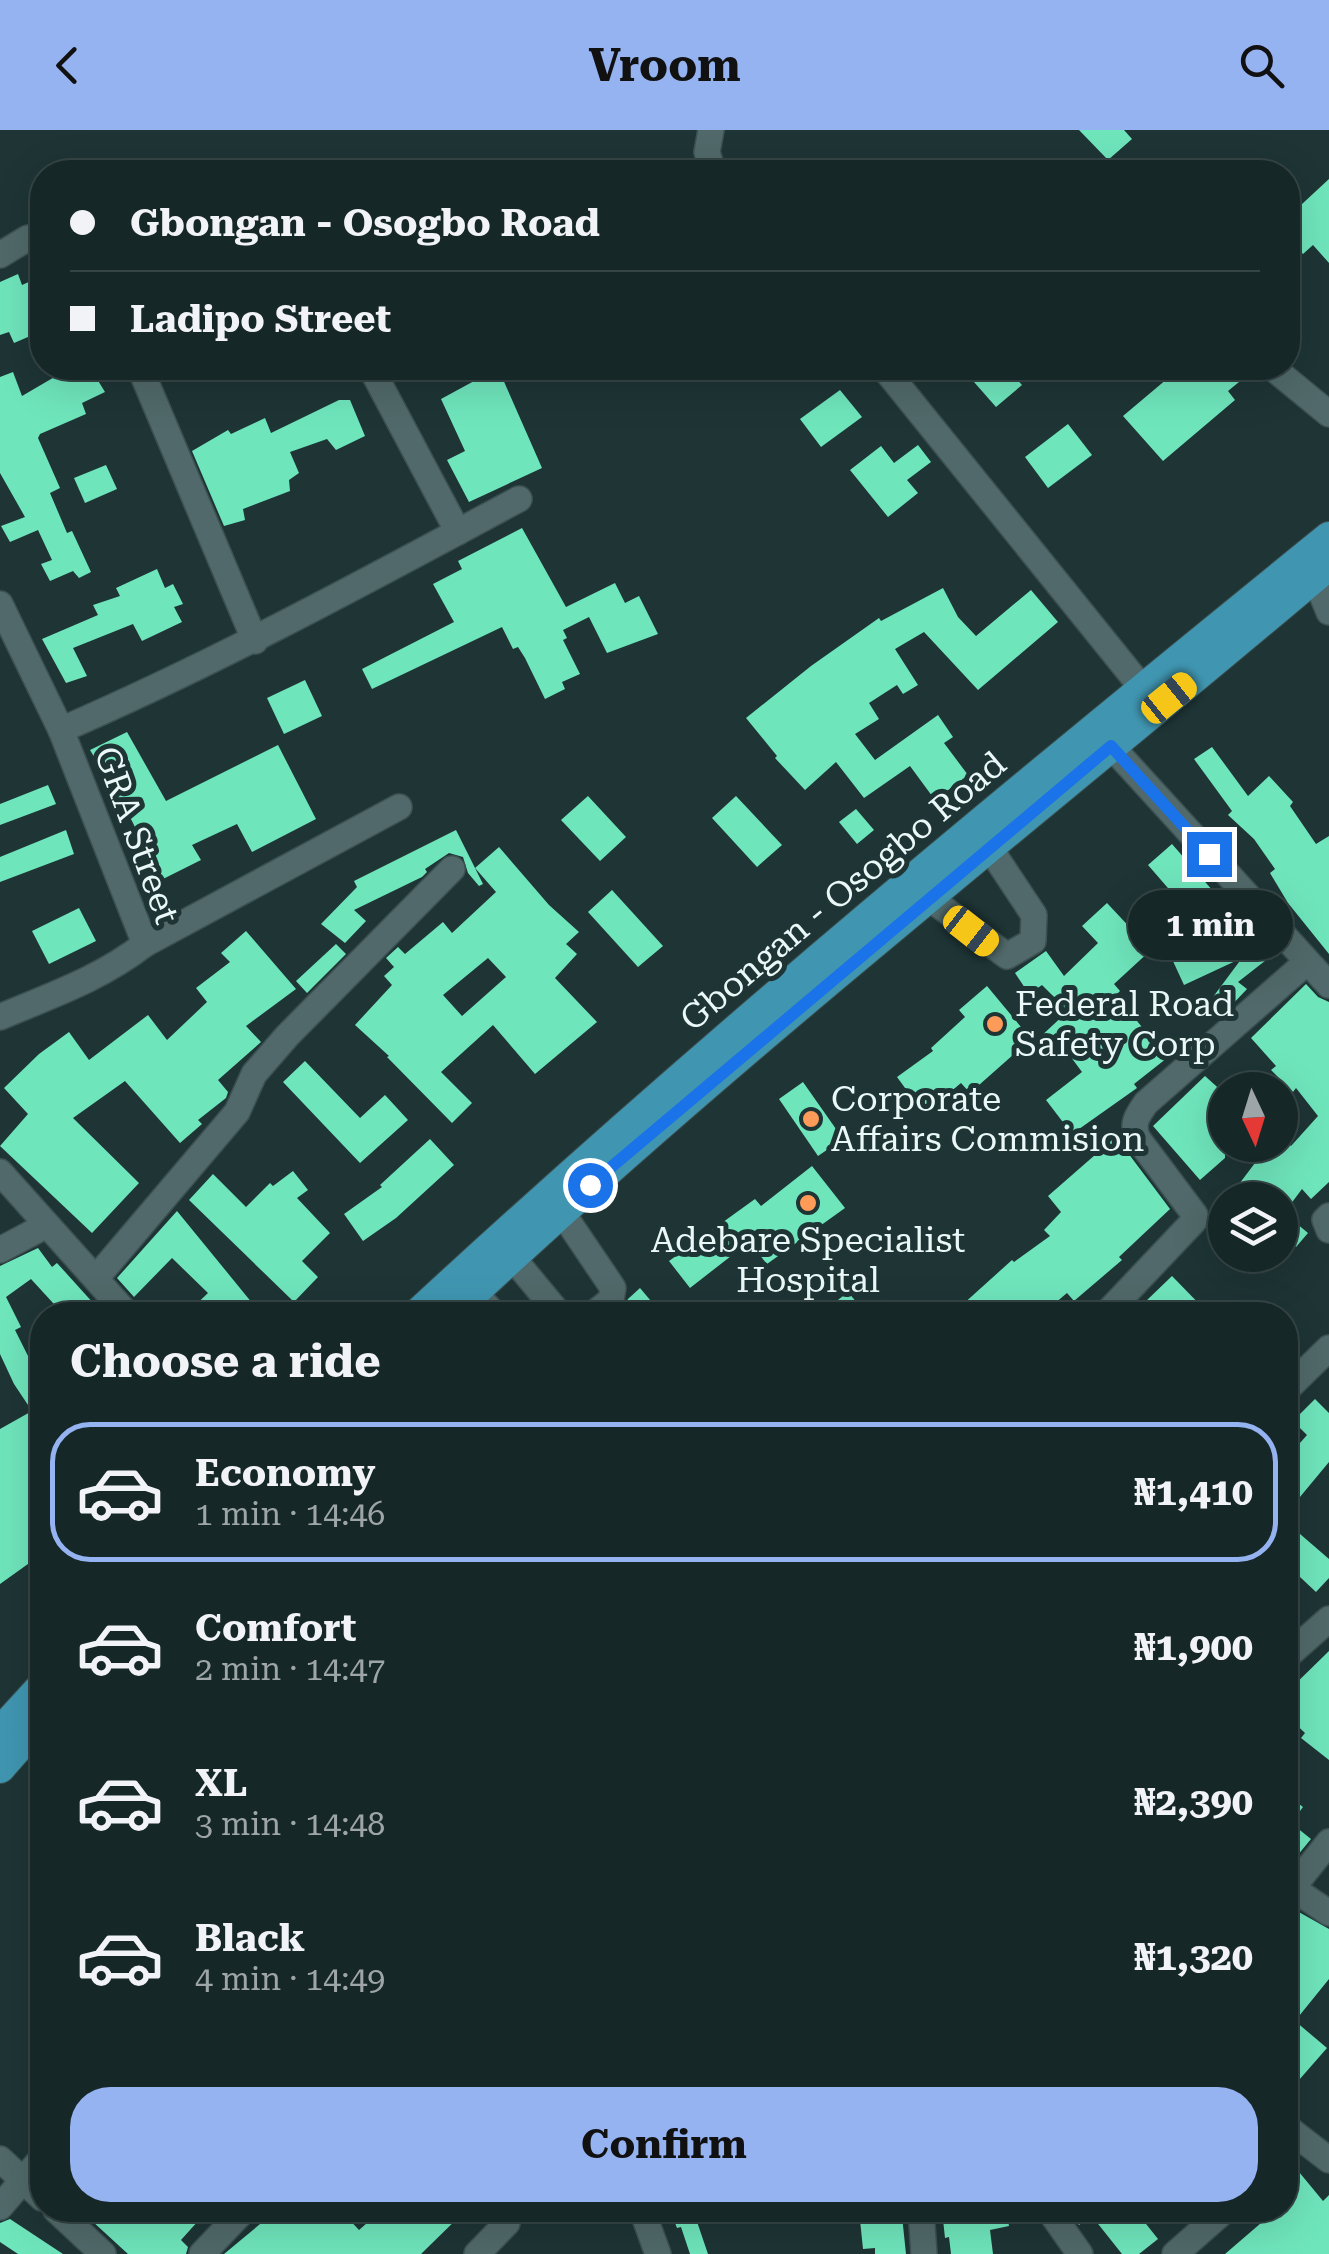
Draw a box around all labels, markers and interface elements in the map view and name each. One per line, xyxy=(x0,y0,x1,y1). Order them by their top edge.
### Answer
icon: back xyxy=(40,38,95,93)
icon: search xyxy=(1234,38,1289,93)
text: Vroom xyxy=(588,39,741,92)
text: Gbongan - Osogbo Road xyxy=(130,201,600,245)
text: Ladipo Street xyxy=(130,297,391,341)
car xyxy=(1136,667,1202,729)
street label: GRA Street xyxy=(86,741,188,929)
street label: Gbongan - Osogbo Road xyxy=(672,743,1014,1040)
route end xyxy=(1187,832,1232,877)
callout: 1 min xyxy=(1126,889,1292,959)
car xyxy=(938,901,1004,961)
text: 1 min xyxy=(1166,906,1255,944)
place label: Federal Road Safety Corp xyxy=(1015,984,1234,1065)
marker: Federal Road Safety Corp xyxy=(984,1013,1006,1035)
north arrow xyxy=(1208,1072,1298,1162)
map controls xyxy=(1208,1072,1298,1272)
place label: Corporate Affairs Commision xyxy=(831,1079,1144,1160)
marker: Corporate Affairs Commision xyxy=(800,1108,822,1130)
route start xyxy=(568,1163,613,1208)
button: layers xyxy=(1208,1182,1298,1272)
marker: Adebare Specialist Hospital xyxy=(797,1192,819,1214)
place label: Adebare Specialist Hospital xyxy=(651,1220,965,1301)
text: Choose a ride xyxy=(70,1335,381,1388)
icon: car xyxy=(75,1447,165,1537)
text: Economy xyxy=(195,1451,375,1495)
text: ₦1,410 xyxy=(1134,1470,1253,1514)
text: 1 min · 14:46 xyxy=(195,1495,385,1533)
icon: car xyxy=(75,1602,165,1692)
text: Comfort xyxy=(195,1606,356,1650)
text: ₦1,900 xyxy=(1134,1625,1253,1669)
text: 2 min · 14:47 xyxy=(195,1650,385,1688)
icon: car xyxy=(75,1757,165,1847)
text: XL xyxy=(195,1761,247,1805)
text: ₦2,390 xyxy=(1134,1780,1253,1824)
text: 3 min · 14:48 xyxy=(195,1805,385,1843)
icon: car xyxy=(75,1912,165,2002)
text: Black xyxy=(195,1916,305,1960)
text: ₦1,320 xyxy=(1134,1935,1253,1979)
text: 4 min · 14:49 xyxy=(195,1960,385,1998)
button: Confirm xyxy=(70,2087,1258,2202)

